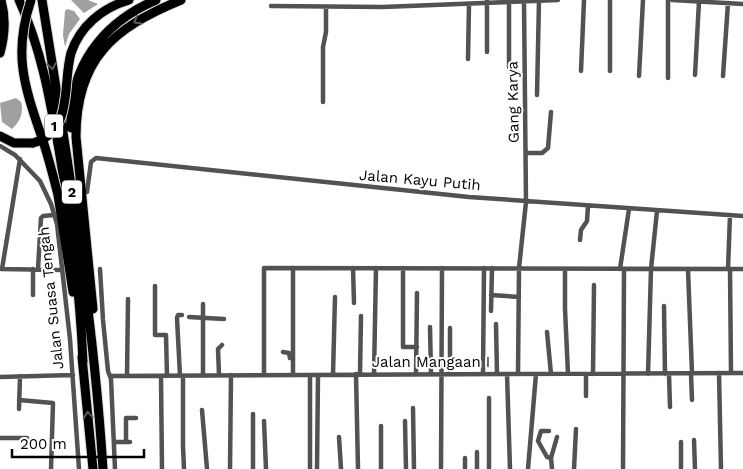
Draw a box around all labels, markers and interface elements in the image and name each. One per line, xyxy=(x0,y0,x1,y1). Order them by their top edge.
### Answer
one-way arrow xyxy=(133,15,142,25)
street label: Gang Karya xyxy=(503,60,523,143)
one-way arrow xyxy=(46,62,57,70)
road number: 1 xyxy=(45,114,63,138)
street label: Jalan Kayu Putih xyxy=(358,166,482,194)
road number: 2 xyxy=(62,180,82,203)
street label: Jalan Suasa Tengah xyxy=(35,226,67,370)
street label: Jalan Mangaan I xyxy=(372,353,490,371)
one-way arrow xyxy=(83,411,94,419)
scale bar xyxy=(12,426,145,458)
text: 200 m xyxy=(20,435,67,453)

